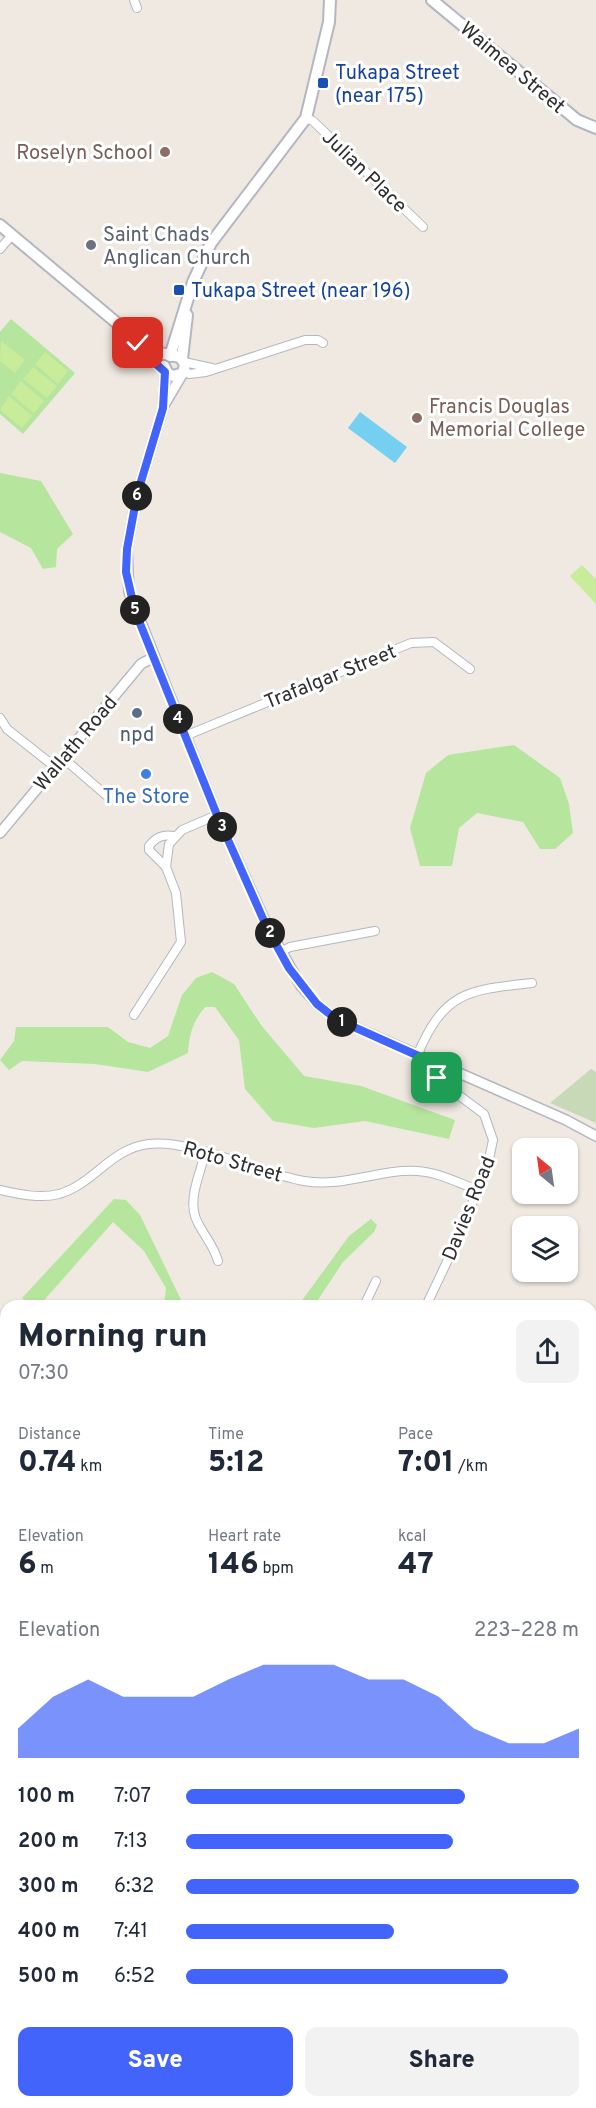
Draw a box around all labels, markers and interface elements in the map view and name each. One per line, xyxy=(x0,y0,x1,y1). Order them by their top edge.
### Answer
street label: Waimea Street xyxy=(454,17,570,120)
place label: Tukapa Street (near 175) xyxy=(335,61,460,110)
marker: Tukapa Street (near 175) xyxy=(316,76,330,90)
street label: Julian Place xyxy=(315,125,412,220)
place label: Roselyn School xyxy=(16,141,153,167)
marker: Roselyn School xyxy=(158,145,172,159)
place label: Saint Chads Anglican Church xyxy=(103,223,250,272)
marker: Saint Chads Anglican Church xyxy=(84,238,98,252)
place label: Tukapa Street (near 196) xyxy=(191,279,411,305)
marker: Tukapa Street (near 196) xyxy=(172,283,186,297)
pin xyxy=(112,317,163,368)
icon: check xyxy=(121,326,154,359)
place label: Francis Douglas Memorial College xyxy=(429,395,585,444)
marker: Francis Douglas Memorial College xyxy=(410,411,424,425)
pin: 6 xyxy=(122,481,152,511)
text: 6 xyxy=(132,486,142,506)
pin: 5 xyxy=(120,595,150,625)
text: 5 xyxy=(130,600,140,620)
street label: Trafalgar Street xyxy=(261,640,400,716)
street label: Wallath Road xyxy=(29,691,124,797)
pin: 4 xyxy=(163,704,193,734)
marker: npd xyxy=(130,706,144,720)
text: 4 xyxy=(173,709,183,729)
place label: npd xyxy=(120,723,154,749)
marker: The Store xyxy=(139,767,153,781)
place label: The Store xyxy=(103,785,189,811)
pin: 3 xyxy=(207,812,237,842)
text: 3 xyxy=(217,817,227,837)
pin: 2 xyxy=(255,918,285,948)
text: 2 xyxy=(265,923,275,943)
pin: 1 xyxy=(327,1007,357,1037)
text: 1 xyxy=(339,1012,345,1032)
pin xyxy=(411,1052,462,1103)
icon: arrive xyxy=(420,1061,453,1094)
street label: Roto Street xyxy=(180,1136,285,1189)
north arrow xyxy=(512,1138,578,1204)
map controls xyxy=(512,1138,578,1282)
street label: Davies Road xyxy=(437,1153,503,1265)
button: layers xyxy=(512,1216,578,1282)
text: Morning run xyxy=(18,1317,208,1359)
button: share xyxy=(516,1320,579,1383)
text: 07:30 xyxy=(18,1361,69,1387)
text: Distance xyxy=(18,1425,81,1445)
text: Time xyxy=(208,1425,244,1445)
text: Pace xyxy=(398,1425,433,1445)
text: 0.74 xyxy=(18,1445,76,1482)
text: 5:12 xyxy=(208,1445,264,1482)
text: 7:01 xyxy=(398,1445,454,1482)
text: km xyxy=(76,1457,102,1477)
text: /km xyxy=(454,1457,488,1477)
text: Elevation xyxy=(18,1527,84,1547)
text: Heart rate xyxy=(208,1527,281,1547)
text: kcal xyxy=(398,1527,426,1547)
text: 6 xyxy=(18,1547,37,1584)
text: 146 xyxy=(208,1547,259,1584)
text: 47 xyxy=(398,1547,434,1584)
text: m xyxy=(37,1559,54,1579)
text: bpm xyxy=(259,1559,294,1579)
text: Elevation xyxy=(18,1618,100,1644)
text: 223–228 m xyxy=(474,1618,579,1644)
text: 100 m xyxy=(18,1784,75,1810)
text: 7:07 xyxy=(114,1784,151,1810)
text: 200 m xyxy=(18,1829,79,1855)
text: 7:13 xyxy=(114,1829,148,1855)
text: 300 m xyxy=(18,1874,79,1900)
text: 6:32 xyxy=(114,1874,154,1900)
text: 400 m xyxy=(18,1919,80,1945)
text: 7:41 xyxy=(114,1919,148,1945)
text: 500 m xyxy=(18,1964,79,1990)
text: 6:52 xyxy=(114,1964,155,1990)
button: Save xyxy=(18,2027,293,2096)
button: Share xyxy=(305,2027,579,2096)

